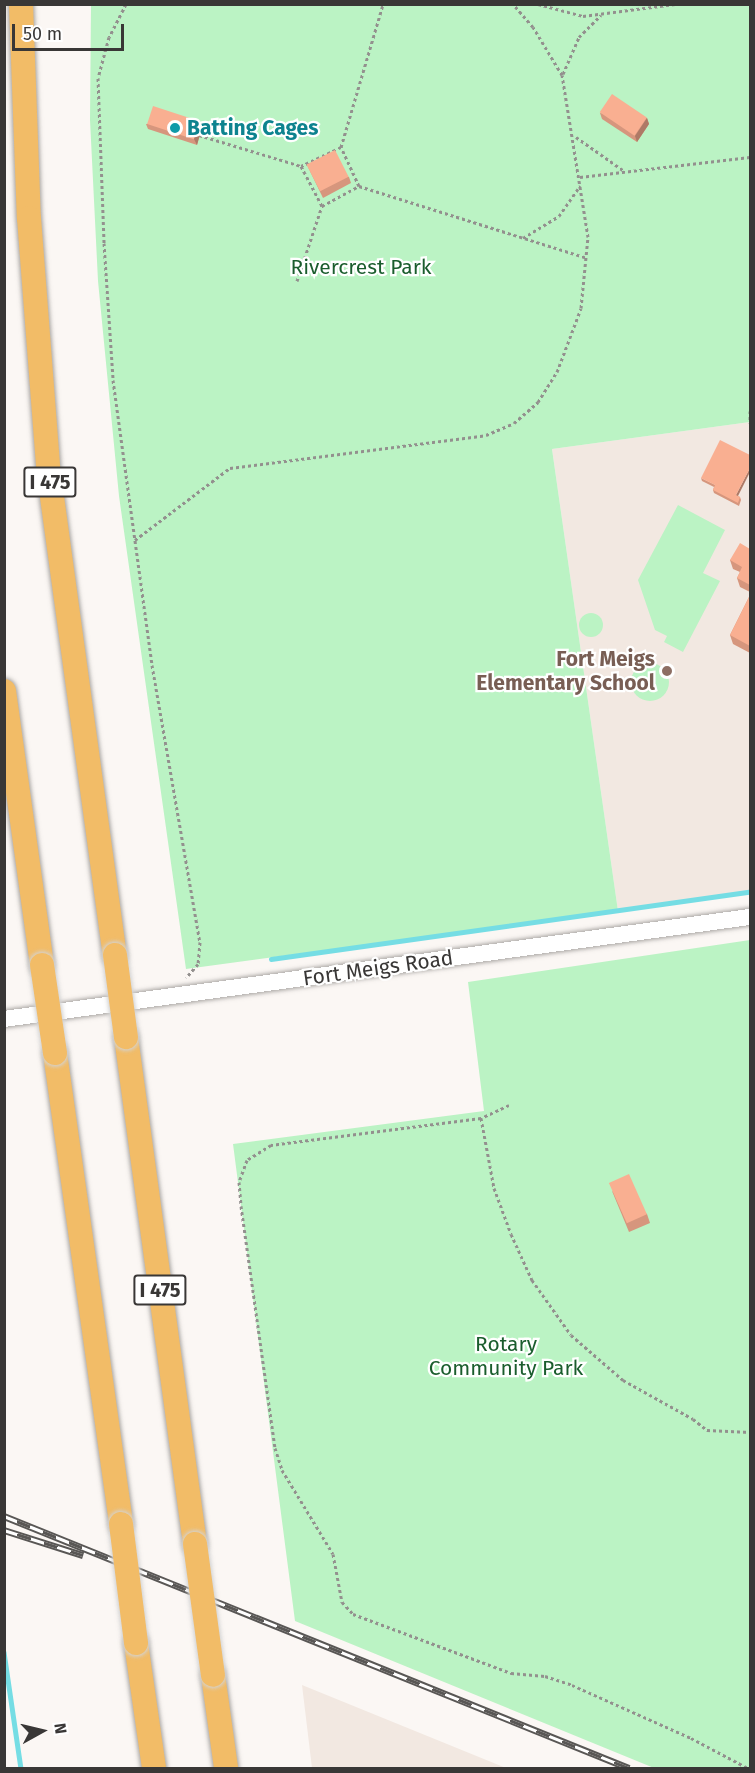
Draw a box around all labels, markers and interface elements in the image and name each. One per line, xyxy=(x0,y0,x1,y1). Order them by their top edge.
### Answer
scale bar xyxy=(15,12,128,50)
text: 50 m xyxy=(23,23,62,45)
place label: Batting Cages xyxy=(187,115,318,141)
marker: Batting Cages xyxy=(168,121,182,135)
park label: Rivercrest Park xyxy=(290,254,432,280)
road number: I 475 xyxy=(23,465,77,499)
place label: Fort Meigs Elementary School xyxy=(476,646,655,696)
marker: Fort Meigs Elementary School xyxy=(660,664,674,678)
street label: Fort Meigs Road xyxy=(301,945,455,991)
road number: I 475 xyxy=(133,1273,187,1307)
park label: Rotary Community Park xyxy=(429,1331,583,1381)
north arrow xyxy=(12,1701,72,1761)
text: N xyxy=(50,1722,70,1735)

